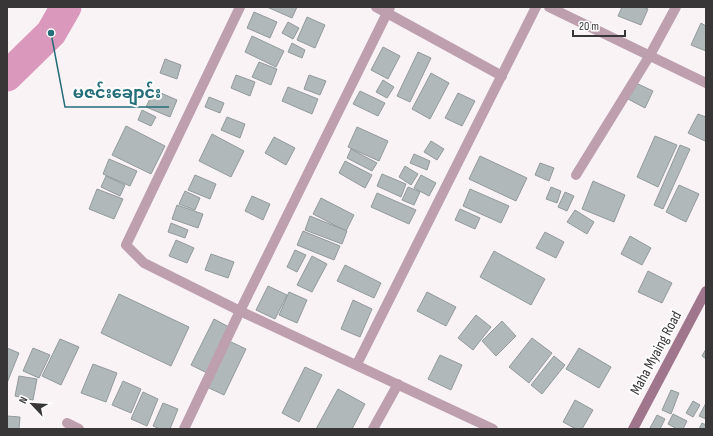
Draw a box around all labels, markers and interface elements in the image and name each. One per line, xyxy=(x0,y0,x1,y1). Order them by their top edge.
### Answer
scale bar xyxy=(573,12,625,38)
text: 20 m xyxy=(579,19,599,34)
callout: မဇင်းချောင်း xyxy=(65,79,169,107)
text: မဇင်းချောင်း xyxy=(73,81,161,106)
street label: Maha Myaing Road xyxy=(626,308,686,398)
north arrow xyxy=(12,384,52,424)
text: N xyxy=(16,394,31,405)

